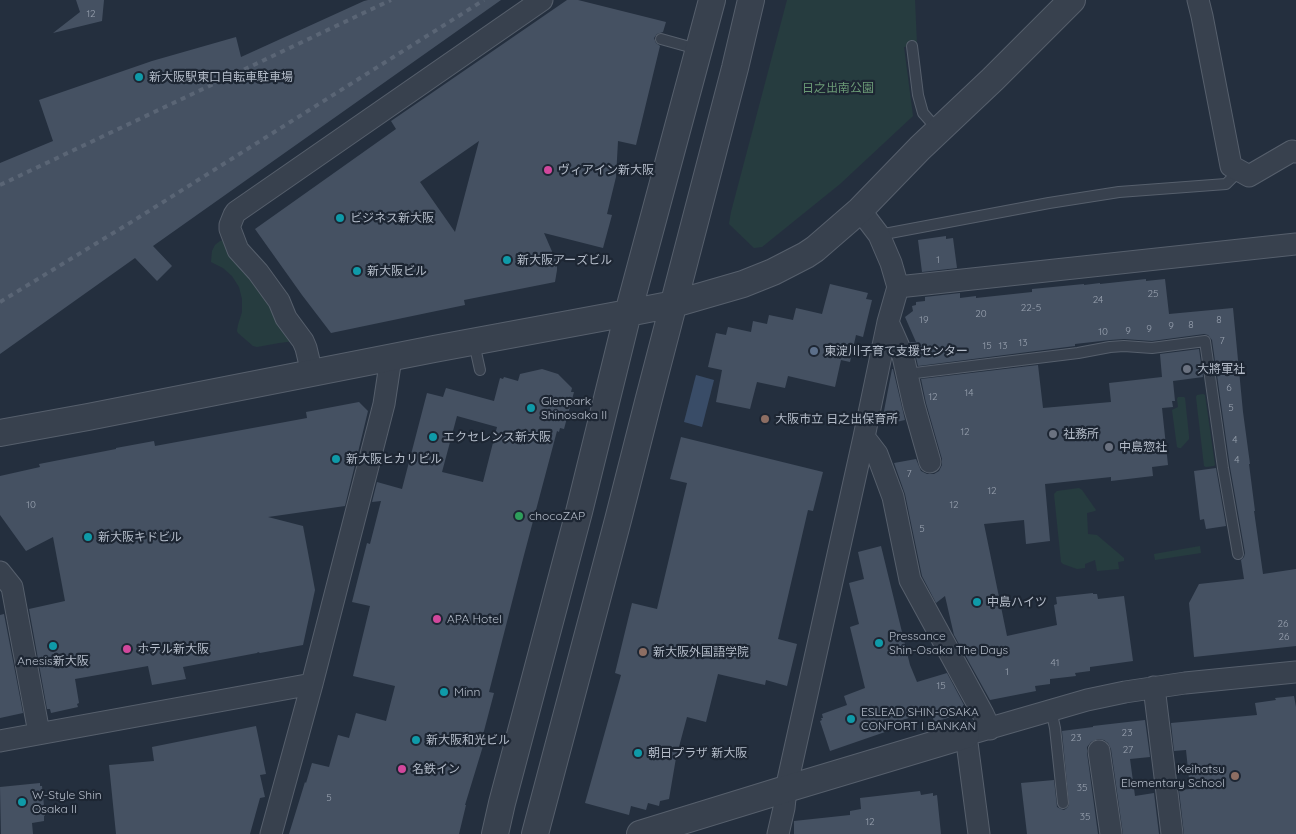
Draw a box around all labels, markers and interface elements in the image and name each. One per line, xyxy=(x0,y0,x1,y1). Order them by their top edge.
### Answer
house number: 12 xyxy=(86,8,96,20)
place label: 新大阪駅東口自転車駐車場 xyxy=(149,70,293,84)
marker: 新大阪駅東口自転車駐車場 xyxy=(133,71,145,83)
park label: 日之出南公園 xyxy=(802,81,874,95)
place label: ヴィアイン新大阪 xyxy=(558,163,654,177)
marker: ヴィアイン新大阪 xyxy=(542,164,554,176)
place label: ビジネス新大阪 xyxy=(350,211,434,225)
marker: ビジネス新大阪 xyxy=(334,212,346,224)
place label: 新大阪アーズビル xyxy=(517,253,612,267)
marker: 新大阪アーズビル xyxy=(501,254,513,266)
house number: 1 xyxy=(936,254,940,266)
place label: 新大阪ビル xyxy=(367,264,427,278)
marker: 新大阪ビル xyxy=(351,265,363,277)
house number: 25 xyxy=(1148,288,1158,300)
house number: 24 xyxy=(1093,294,1103,306)
house number: 22-5 xyxy=(1021,302,1041,314)
house number: 20 xyxy=(975,308,987,320)
house number: 19 xyxy=(919,314,929,326)
house number: 8 xyxy=(1216,314,1222,326)
house number: 8 xyxy=(1188,319,1194,331)
house number: 9 xyxy=(1168,320,1174,332)
house number: 9 xyxy=(1146,323,1152,335)
house number: 9 xyxy=(1125,325,1131,337)
house number: 10 xyxy=(1098,326,1108,338)
house number: 7 xyxy=(1219,335,1225,347)
house number: 13 xyxy=(1019,337,1027,349)
house number: 15 xyxy=(982,340,992,352)
house number: 13 xyxy=(999,340,1007,352)
place label: 東淀川子育て支援センター xyxy=(824,344,968,358)
marker: 東淀川子育て支援センター xyxy=(808,345,820,357)
place label: 大將軍社 xyxy=(1197,362,1245,376)
marker: 大將軍社 xyxy=(1181,363,1193,375)
house number: 6 xyxy=(1226,382,1232,394)
house number: 14 xyxy=(965,387,973,399)
house number: 12 xyxy=(928,391,938,403)
place label: Glenpark Shinosaka II xyxy=(541,394,607,422)
marker: Glenpark Shinosaka II xyxy=(525,402,537,414)
house number: 5 xyxy=(1228,402,1234,414)
place label: 大阪市立 日之出保育所 xyxy=(775,412,898,426)
marker: 大阪市立 日之出保育所 xyxy=(759,413,771,425)
house number: 12 xyxy=(960,426,970,438)
place label: 社務所 xyxy=(1063,427,1099,441)
marker: 社務所 xyxy=(1047,428,1059,440)
place label: エクセレンス新大阪 xyxy=(443,430,551,444)
marker: エクセレンス新大阪 xyxy=(427,431,439,443)
house number: 4 xyxy=(1232,434,1238,446)
place label: 中島惣社 xyxy=(1119,440,1167,454)
marker: 中島惣社 xyxy=(1103,441,1115,453)
place label: 新大阪ヒカリビル xyxy=(346,452,442,466)
marker: 新大阪ヒカリビル xyxy=(330,453,342,465)
house number: 4 xyxy=(1234,454,1240,466)
house number: 7 xyxy=(906,468,912,480)
house number: 12 xyxy=(987,485,997,497)
house number: 10 xyxy=(26,499,36,511)
house number: 12 xyxy=(949,499,959,511)
place label: chocoZAP xyxy=(529,509,585,523)
marker: chocoZAP xyxy=(513,510,525,522)
house number: 5 xyxy=(919,523,925,535)
place label: 新大阪キドビル xyxy=(98,530,182,544)
marker: 新大阪キドビル xyxy=(82,531,94,543)
place label: 中島ハイツ xyxy=(987,595,1047,609)
marker: 中島ハイツ xyxy=(971,596,983,608)
place label: APA Hotel xyxy=(447,612,502,626)
marker: APA Hotel xyxy=(431,613,443,625)
house number: 26 xyxy=(1278,618,1288,630)
place label: Pressance Shin-Osaka The Days xyxy=(889,629,1008,657)
house number: 26 xyxy=(1279,631,1289,643)
marker: Pressance Shin-Osaka The Days xyxy=(873,637,885,649)
marker: Anesis新大阪 xyxy=(47,640,59,652)
place label: ホテル新大阪 xyxy=(137,642,209,656)
marker: ホテル新大阪 xyxy=(121,643,133,655)
place label: 新大阪外国語学院 xyxy=(653,645,749,659)
marker: 新大阪外国語学院 xyxy=(637,646,649,658)
place label: Anesis新大阪 xyxy=(17,654,89,668)
house number: 41 xyxy=(1051,657,1059,669)
house number: 1 xyxy=(1005,666,1009,678)
house number: 15 xyxy=(936,680,946,692)
place label: Minn xyxy=(454,685,480,699)
marker: Minn xyxy=(438,686,450,698)
place label: ESLEAD SHIN-OSAKA CONFORT I BANKAN xyxy=(861,705,979,733)
marker: ESLEAD SHIN-OSAKA CONFORT I BANKAN xyxy=(845,713,857,725)
house number: 23 xyxy=(1122,727,1132,739)
house number: 23 xyxy=(1071,732,1081,744)
place label: 新大阪和光ビル xyxy=(426,733,510,747)
marker: 新大阪和光ビル xyxy=(410,734,422,746)
house number: 27 xyxy=(1123,744,1133,756)
place label: 朝日プラザ 新大阪 xyxy=(648,746,747,760)
marker: 朝日プラザ 新大阪 xyxy=(632,747,644,759)
place label: 名鉄イン xyxy=(412,762,460,776)
place label: Keihatsu Elementary School xyxy=(1121,762,1225,790)
marker: 名鉄イン xyxy=(396,763,408,775)
marker: Keihatsu Elementary School xyxy=(1229,770,1241,782)
house number: 35 xyxy=(1077,782,1087,794)
place label: W-Style Shin Osaka II xyxy=(32,788,102,816)
house number: 5 xyxy=(326,792,332,804)
marker: W-Style Shin Osaka II xyxy=(16,796,28,808)
house number: 35 xyxy=(1080,811,1090,823)
house number: 12 xyxy=(865,816,875,828)

